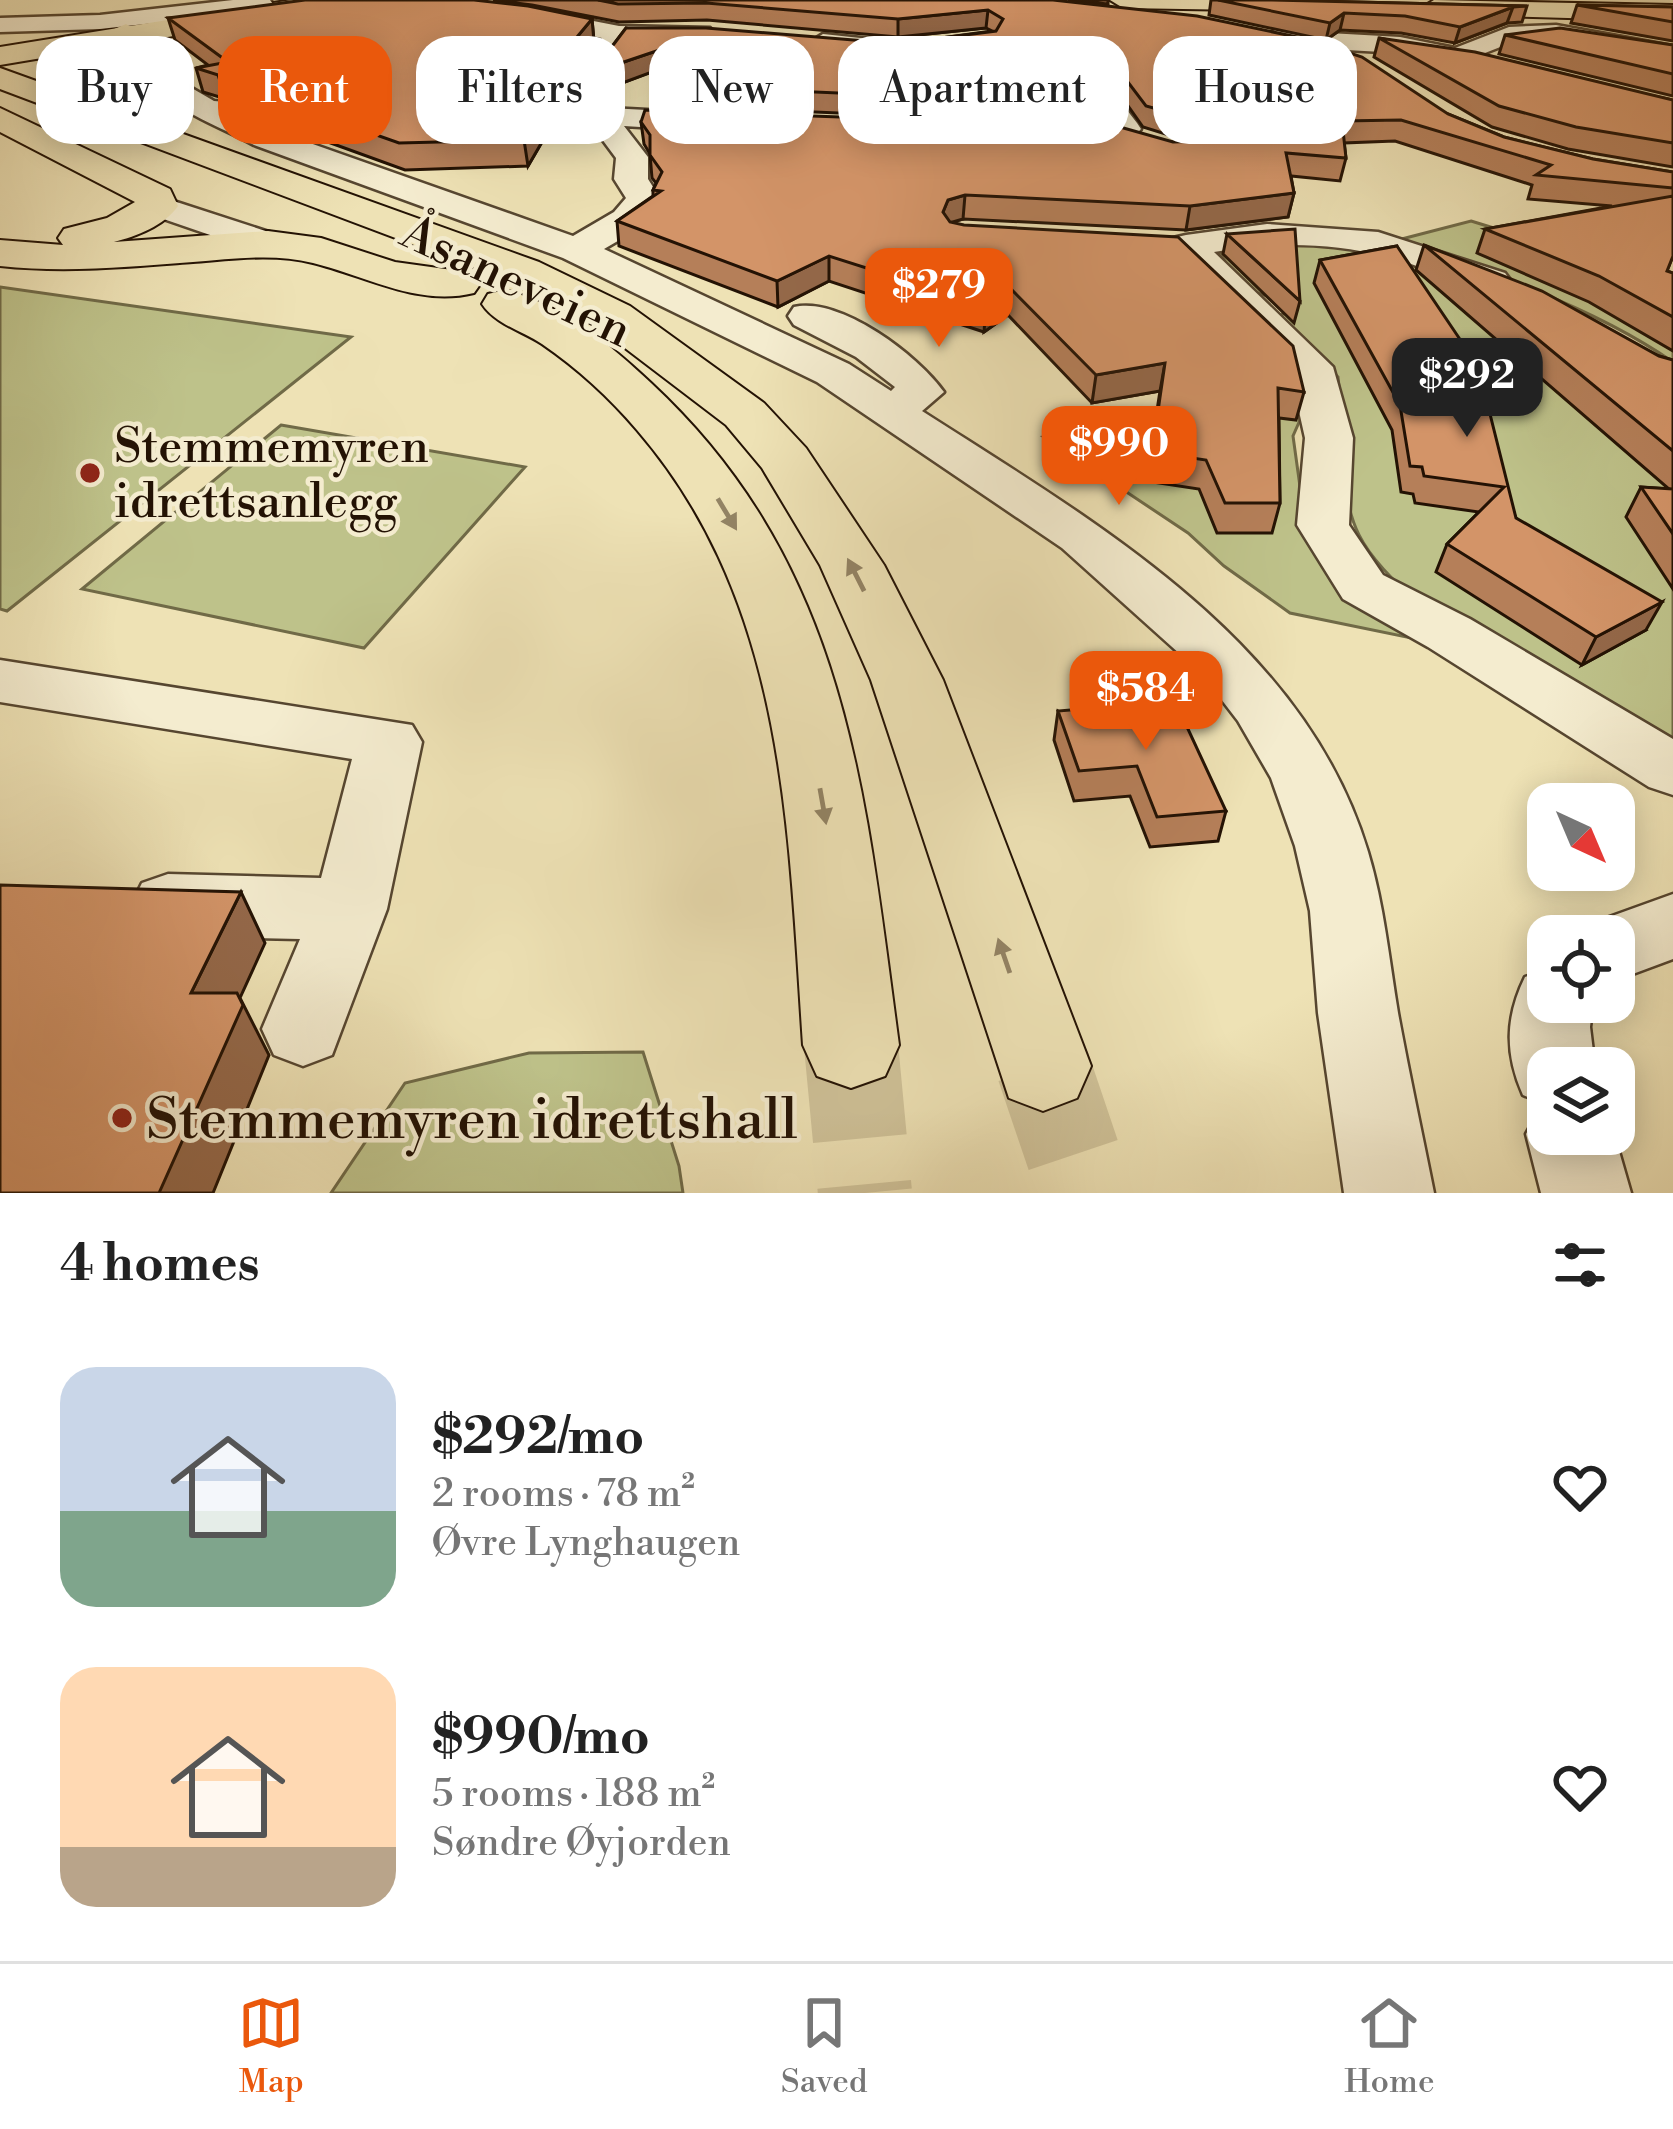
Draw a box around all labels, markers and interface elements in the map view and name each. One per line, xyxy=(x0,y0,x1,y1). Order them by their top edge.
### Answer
chip: Buy xyxy=(36,36,194,144)
chip: Rent xyxy=(218,36,392,144)
chip: Filters xyxy=(416,36,625,144)
chip: New xyxy=(649,36,814,144)
chip: Apartment xyxy=(838,36,1129,144)
chip: House xyxy=(1153,36,1357,144)
street label: Åsaneveien xyxy=(390,201,641,362)
pin: $279 xyxy=(868,248,1010,350)
text: $279 xyxy=(892,262,986,311)
pin: $292 xyxy=(1396,338,1538,440)
text: $292 xyxy=(1419,352,1515,401)
pin: $990 xyxy=(1048,406,1190,508)
place label: Stemmemyren idrettsanlegg xyxy=(114,418,429,533)
text: $990 xyxy=(1069,420,1169,469)
marker: Stemmemyren idrettsanlegg xyxy=(77,460,103,486)
one-way arrow xyxy=(716,497,737,531)
one-way arrow xyxy=(847,558,867,592)
pin: $584 xyxy=(1075,651,1217,753)
text: $584 xyxy=(1097,665,1195,714)
north arrow xyxy=(1527,783,1635,891)
map controls xyxy=(1527,783,1635,1155)
one-way arrow xyxy=(814,788,833,825)
button: locate xyxy=(1527,915,1635,1023)
one-way arrow xyxy=(994,937,1012,973)
button: layers xyxy=(1527,1047,1635,1155)
place label: Stemmemyren idrettshall xyxy=(146,1085,798,1157)
marker: Stemmemyren idrettshall xyxy=(109,1105,135,1131)
icon: filters xyxy=(1547,1232,1613,1298)
text: 4 homes xyxy=(60,1233,260,1297)
text: $292/mo xyxy=(432,1406,644,1470)
icon: home xyxy=(156,1415,300,1559)
icon: heart xyxy=(1547,1454,1613,1520)
text: 2 rooms · 78 m² xyxy=(432,1470,695,1519)
text: Øvre Lynghaugen xyxy=(432,1519,740,1568)
text: $990/mo xyxy=(432,1706,650,1770)
icon: home xyxy=(156,1715,300,1859)
icon: heart xyxy=(1547,1754,1613,1820)
text: 5 rooms · 188 m² xyxy=(432,1770,715,1819)
text: Søndre Øyjorden xyxy=(432,1819,731,1868)
tab: Map xyxy=(238,1990,304,2103)
tab: Saved xyxy=(781,1990,868,2103)
tab: Home xyxy=(1344,1990,1435,2103)

